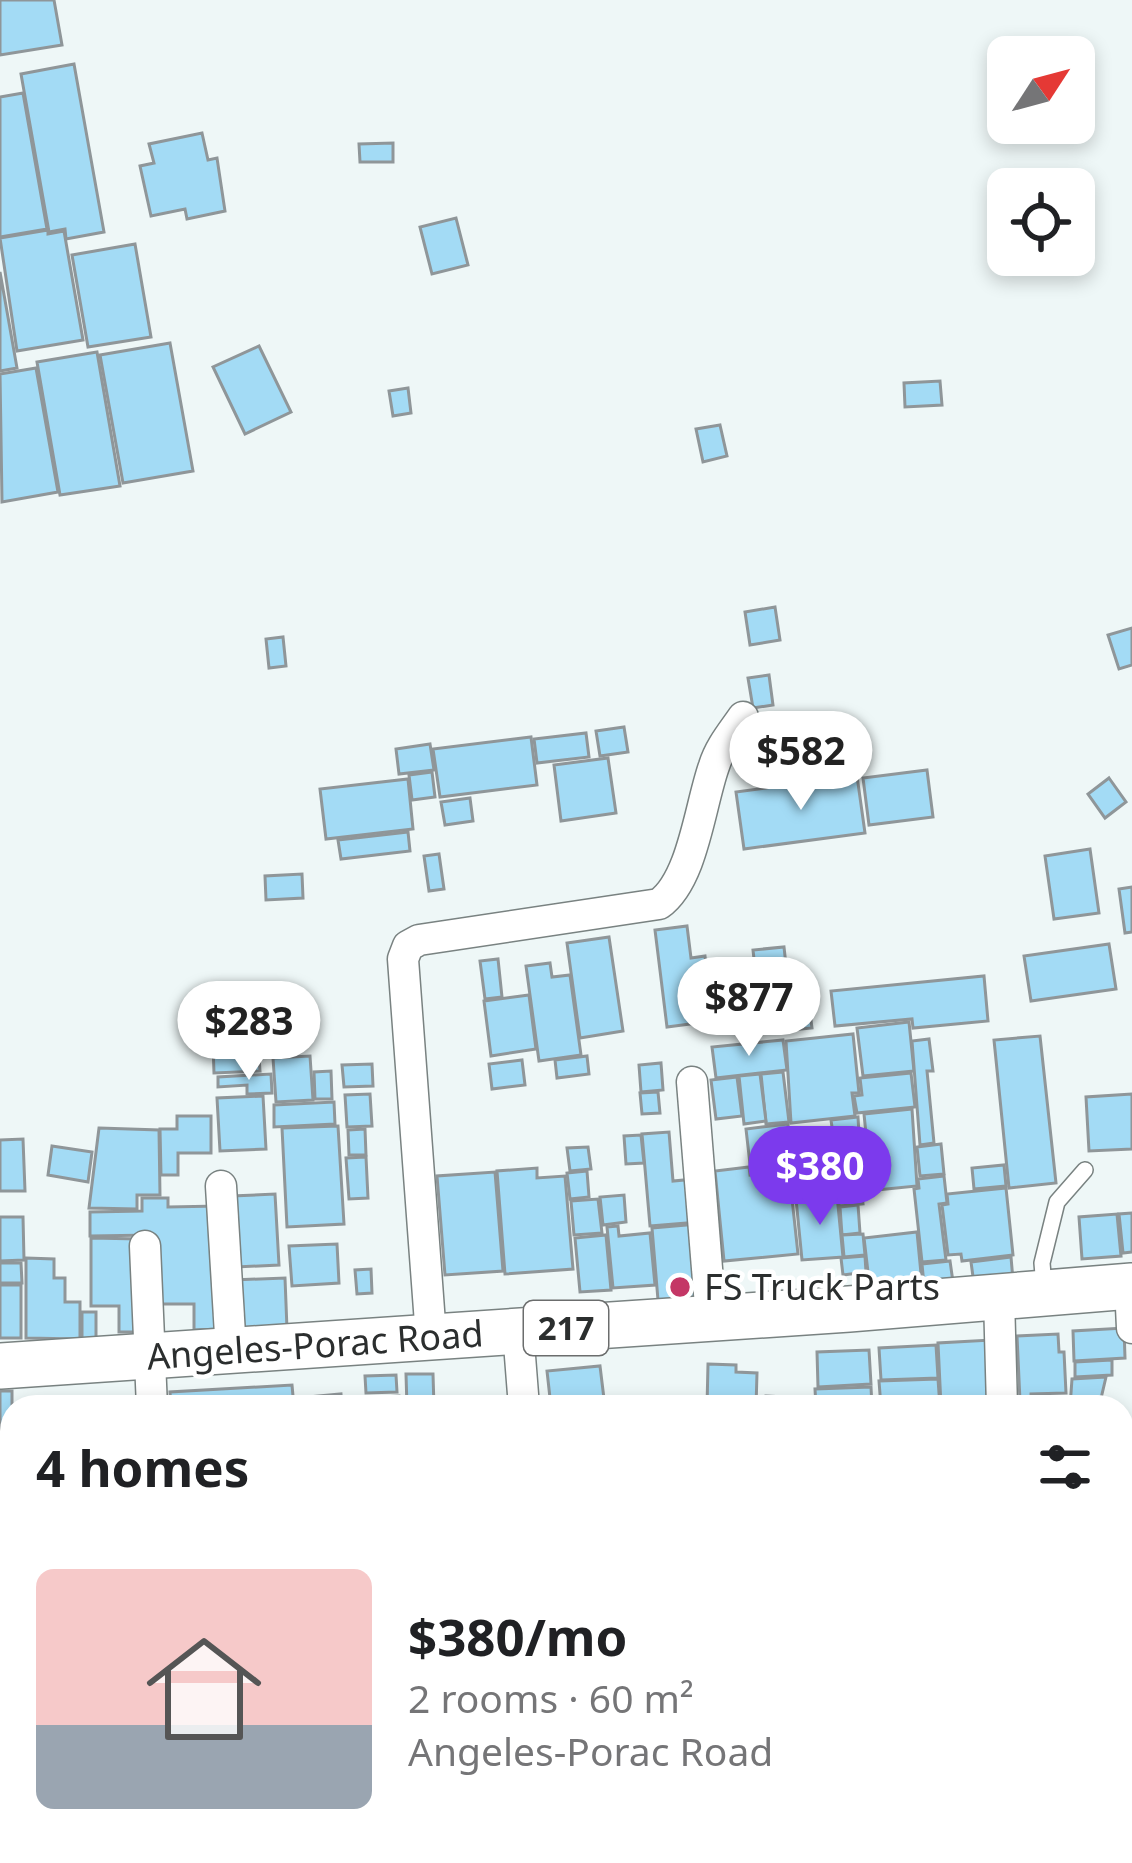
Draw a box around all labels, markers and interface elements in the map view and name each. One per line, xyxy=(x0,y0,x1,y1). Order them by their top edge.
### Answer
north arrow xyxy=(987,36,1095,144)
map controls xyxy=(987,36,1095,276)
button: locate xyxy=(987,168,1095,276)
pin: $582 xyxy=(730,711,872,813)
text: $582 xyxy=(756,723,846,776)
pin: $877 xyxy=(678,957,820,1059)
text: $877 xyxy=(704,969,794,1022)
pin: $283 xyxy=(178,981,320,1083)
text: $283 xyxy=(204,993,294,1046)
pin: $380 xyxy=(749,1126,891,1228)
text: $380 xyxy=(775,1138,865,1191)
place label: FS Truck Parts xyxy=(704,1262,940,1311)
marker: FS Truck Parts xyxy=(667,1274,693,1300)
road number: 217 xyxy=(524,1301,608,1355)
street label: Angeles-Porac Road xyxy=(145,1308,485,1381)
text: 4 homes xyxy=(36,1432,249,1502)
icon: filters xyxy=(1032,1434,1098,1500)
text: $380/mo xyxy=(408,1601,627,1671)
icon: home xyxy=(132,1617,276,1761)
text: 2 rooms · 60 m² xyxy=(408,1671,694,1724)
text: Angeles-Porac Road xyxy=(408,1724,773,1777)

